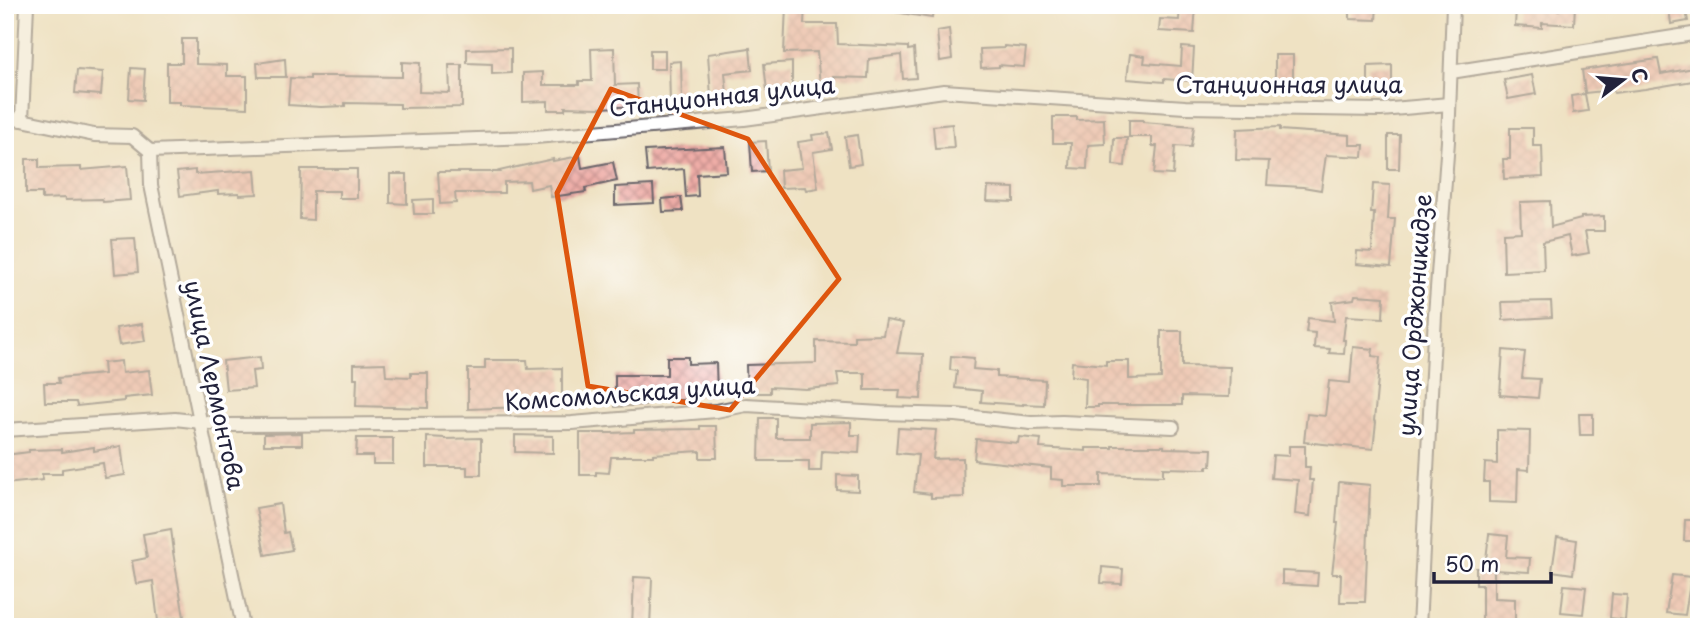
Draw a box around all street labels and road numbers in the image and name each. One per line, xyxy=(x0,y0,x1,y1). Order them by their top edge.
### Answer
street label: Станционная улица xyxy=(607,66,837,125)
street label: Станционная улица xyxy=(1176,66,1403,101)
street label: улица Орджоникидзе xyxy=(1388,193,1439,437)
street label: улица Лермонтова xyxy=(176,277,255,494)
street label: Комсомольская улица xyxy=(504,366,757,419)

